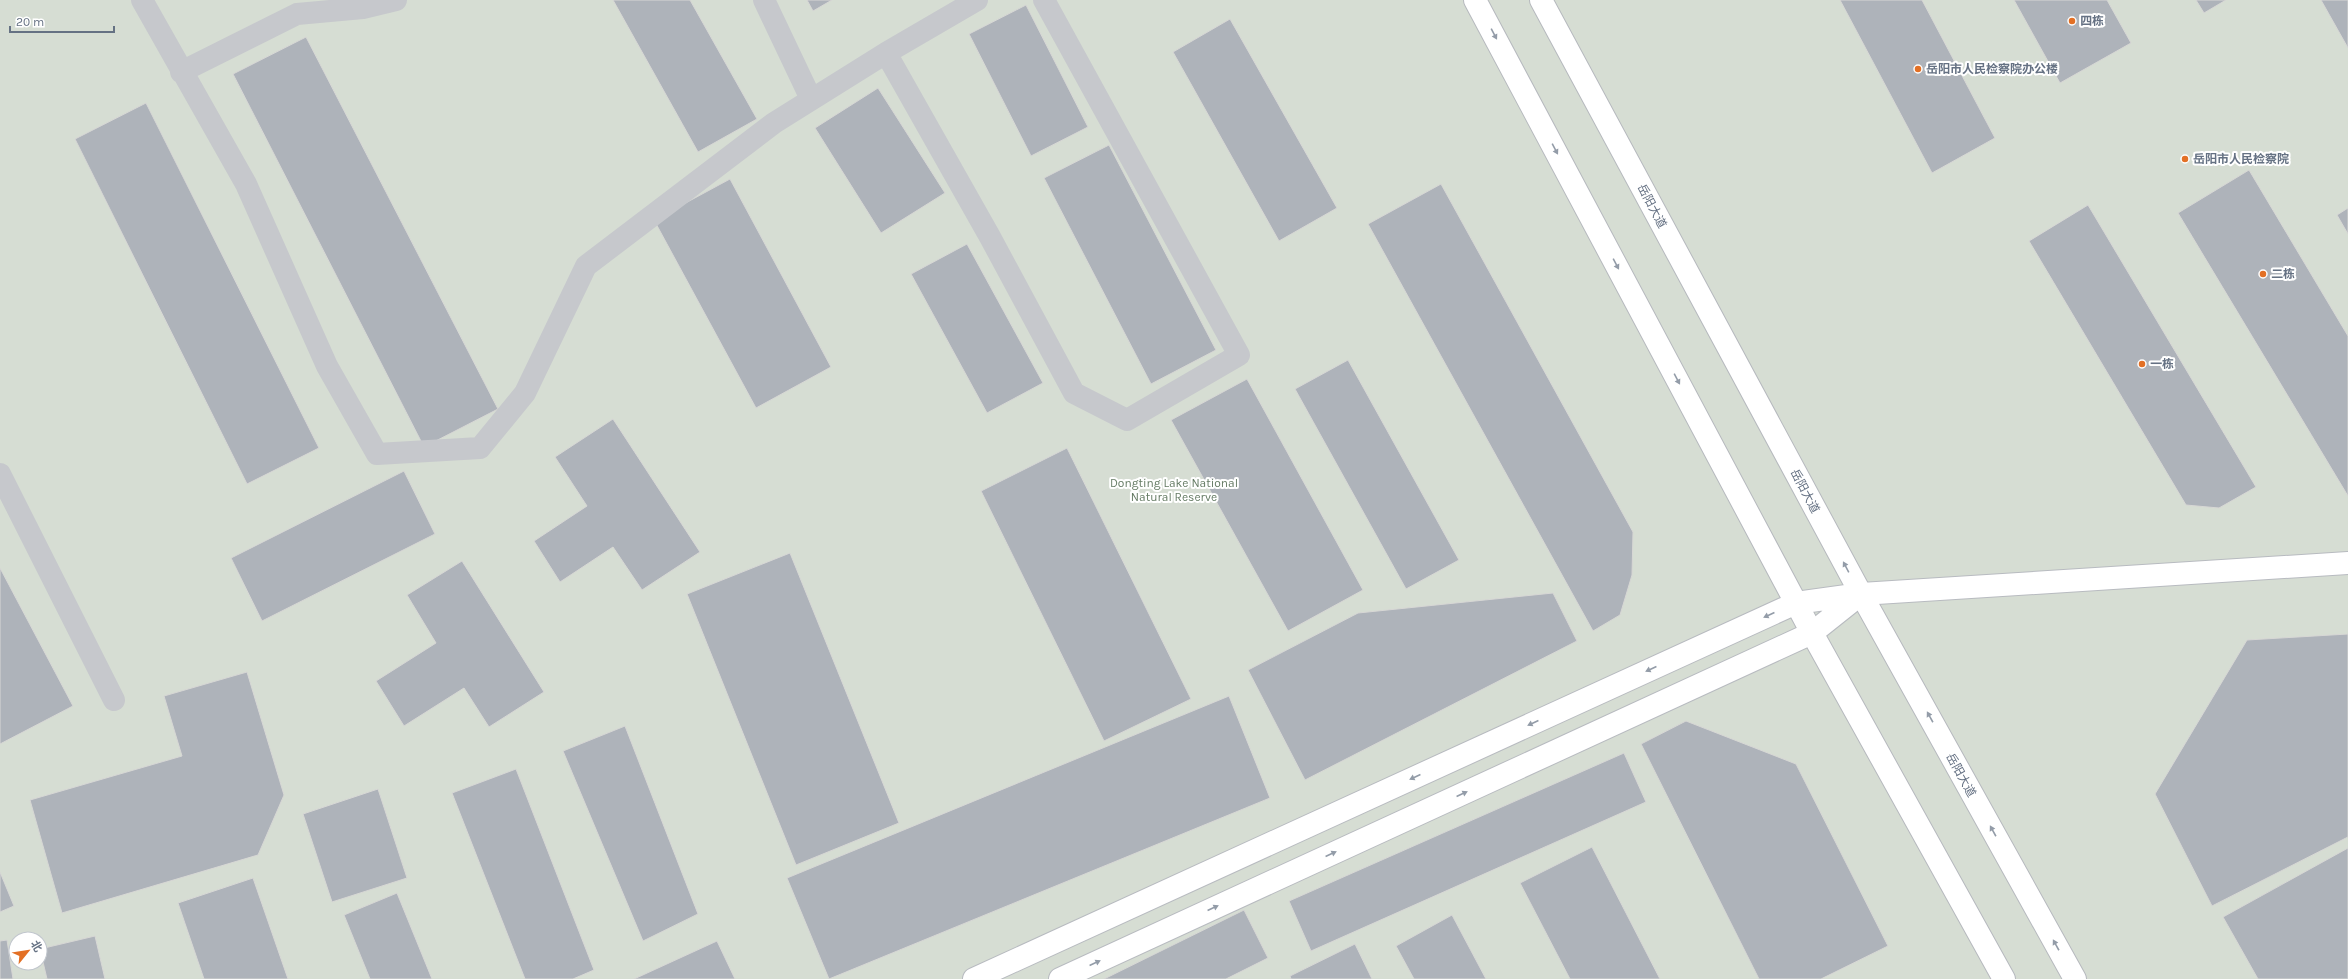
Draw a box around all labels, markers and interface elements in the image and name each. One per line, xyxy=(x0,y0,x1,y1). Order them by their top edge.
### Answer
scale bar xyxy=(10,8,114,34)
place label: 四栋 xyxy=(2080,14,2104,28)
text: 20 m xyxy=(16,15,44,29)
marker: 四栋 xyxy=(2067,16,2077,26)
one-way arrow xyxy=(1490,29,1497,40)
place label: 岳阳市人民检察院办公楼 xyxy=(1926,62,2058,76)
marker: 岳阳市人民检察院办公楼 xyxy=(1913,64,1923,74)
one-way arrow xyxy=(1551,143,1558,155)
place label: 岳阳市人民检察院 xyxy=(2193,152,2289,166)
marker: 岳阳市人民检察院 xyxy=(2180,154,2190,164)
street label: 岳阳大道 xyxy=(1635,182,1669,230)
one-way arrow xyxy=(1612,258,1619,270)
place label: 二栋 xyxy=(2271,267,2295,281)
marker: 二栋 xyxy=(2258,269,2268,279)
place label: 一栋 xyxy=(2150,357,2174,371)
marker: 一栋 xyxy=(2137,359,2147,369)
one-way arrow xyxy=(1673,373,1680,385)
street label: 岳阳大道 xyxy=(1788,467,1822,515)
park label: Dongting Lake National Natural Reserve xyxy=(1110,476,1238,504)
one-way arrow xyxy=(1843,561,1850,573)
one-way arrow xyxy=(1764,612,1775,618)
one-way arrow xyxy=(1646,666,1657,672)
one-way arrow xyxy=(1926,712,1933,723)
one-way arrow xyxy=(1527,720,1539,726)
street label: 岳阳大道 xyxy=(1943,751,1979,799)
one-way arrow xyxy=(1408,775,1420,781)
one-way arrow xyxy=(1457,791,1468,797)
one-way arrow xyxy=(1989,825,1996,837)
one-way arrow xyxy=(1326,851,1337,857)
one-way arrow xyxy=(1208,905,1219,911)
north arrow xyxy=(8,931,48,971)
text: 北 xyxy=(28,938,45,954)
one-way arrow xyxy=(2052,939,2059,951)
one-way arrow xyxy=(1090,960,1101,966)

